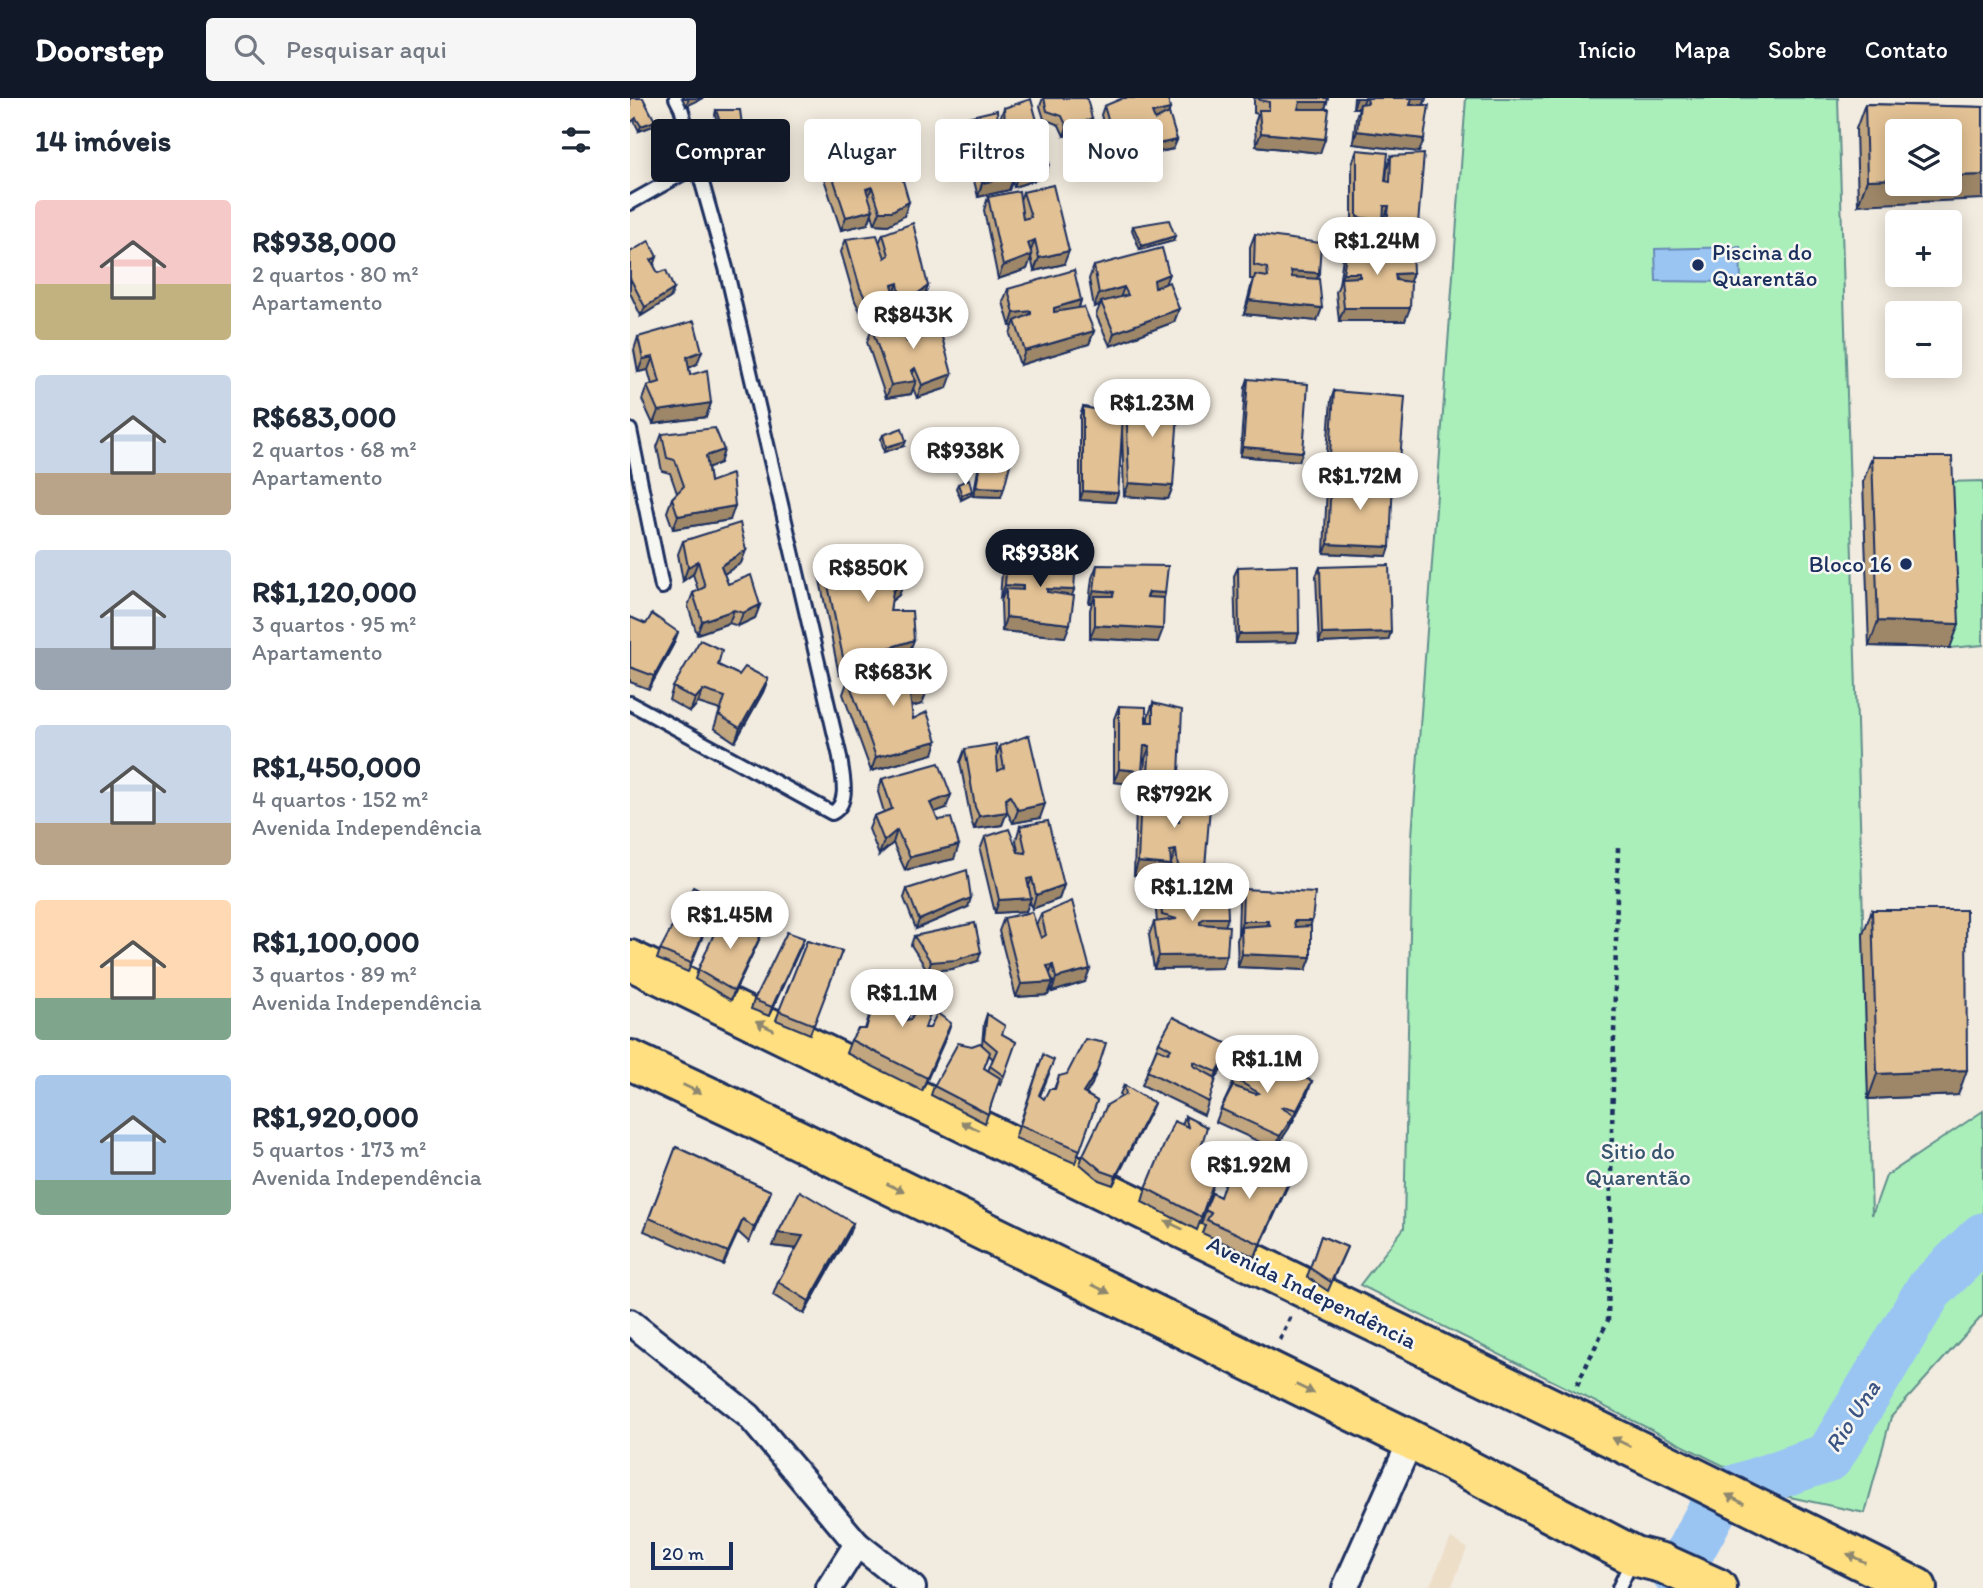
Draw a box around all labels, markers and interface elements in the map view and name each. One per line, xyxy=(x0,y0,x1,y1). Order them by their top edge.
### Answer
search box xyxy=(206,18,696,81)
text: Doorstep xyxy=(35,30,164,69)
icon: search xyxy=(230,30,268,68)
text: Pesquisar aqui xyxy=(286,33,447,65)
text: Início xyxy=(1578,35,1636,64)
text: Mapa xyxy=(1674,35,1730,64)
text: Sobre xyxy=(1768,35,1827,64)
text: Contato xyxy=(1865,35,1948,64)
chip: Comprar xyxy=(651,119,790,182)
chip: Alugar xyxy=(804,119,921,182)
chip: Filtros xyxy=(935,119,1049,182)
chip: Novo xyxy=(1063,119,1163,182)
map controls xyxy=(1885,119,1962,378)
button: layers xyxy=(1885,119,1962,196)
icon: filters xyxy=(557,121,595,159)
text: 14 imóveis xyxy=(35,122,171,159)
button: + xyxy=(1885,210,1962,287)
pin: R$1.24M xyxy=(1312,218,1442,277)
text: R$938,000 xyxy=(252,223,396,260)
text: R$1.24M xyxy=(1334,226,1420,254)
icon: home xyxy=(91,228,175,312)
place label: Piscina do Quarentão xyxy=(1712,238,1818,292)
marker: Piscina do Quarentão xyxy=(1690,257,1706,273)
text: 2 quartos · 80 m² xyxy=(252,260,419,288)
text: Apartamento xyxy=(252,288,383,316)
pin: R$843K xyxy=(856,292,970,351)
text: R$843K xyxy=(874,300,952,328)
button: − xyxy=(1885,301,1962,378)
pin: R$1.23M xyxy=(1087,380,1217,439)
text: R$1.23M xyxy=(1109,388,1195,416)
text: R$683,000 xyxy=(252,398,397,435)
icon: home xyxy=(91,403,175,487)
pin: R$938K xyxy=(908,428,1022,487)
text: 2 quartos · 68 m² xyxy=(252,435,417,463)
text: R$938K xyxy=(926,436,1004,464)
pin: R$1.72M xyxy=(1295,452,1425,512)
text: R$1.72M xyxy=(1318,461,1402,489)
text: Apartamento xyxy=(252,463,383,491)
pin: R$938K xyxy=(983,530,1097,589)
text: R$938K xyxy=(1001,538,1079,566)
pin: R$850K xyxy=(811,545,925,604)
place label: Bloco 16 xyxy=(1809,550,1892,578)
text: R$850K xyxy=(829,553,907,581)
marker: Bloco 16 xyxy=(1898,556,1914,572)
text: R$1,120,000 xyxy=(252,573,417,610)
icon: home xyxy=(91,578,175,662)
text: 3 quartos · 95 m² xyxy=(252,610,416,638)
text: Apartamento xyxy=(252,638,383,666)
pin: R$683K xyxy=(836,648,950,708)
text: R$683K xyxy=(854,657,932,685)
text: R$1,450,000 xyxy=(252,748,421,785)
icon: home xyxy=(91,753,175,837)
pin: R$792K xyxy=(1117,770,1231,830)
text: R$792K xyxy=(1136,779,1212,807)
text: 4 quartos · 152 m² xyxy=(252,785,428,813)
text: Avenida Independência xyxy=(252,813,482,841)
pin: R$1.12M xyxy=(1127,864,1257,923)
text: R$1.12M xyxy=(1150,872,1234,900)
pin: R$1.45M xyxy=(665,892,795,951)
text: R$1.45M xyxy=(687,900,773,928)
text: R$1,100,000 xyxy=(252,923,420,960)
icon: home xyxy=(91,928,175,1012)
text: 3 quartos · 89 m² xyxy=(252,960,417,988)
pin: R$1.1M xyxy=(845,970,959,1029)
text: R$1.1M xyxy=(866,978,938,1006)
text: Avenida Independência xyxy=(252,988,482,1016)
one-way arrow xyxy=(755,1020,775,1032)
pin: R$1.1M xyxy=(1210,1035,1324,1095)
text: R$1.1M xyxy=(1231,1044,1303,1072)
one-way arrow xyxy=(682,1083,702,1095)
text: R$1,920,000 xyxy=(252,1098,419,1135)
icon: home xyxy=(91,1103,175,1187)
one-way arrow xyxy=(960,1120,980,1131)
text: 5 quartos · 173 m² xyxy=(252,1135,426,1163)
park label: Sitio do Quarentão xyxy=(1585,1137,1691,1191)
pin: R$1.92M xyxy=(1184,1142,1314,1201)
text: R$1.92M xyxy=(1207,1150,1291,1178)
text: Avenida Independência xyxy=(252,1163,482,1191)
one-way arrow xyxy=(886,1183,906,1194)
one-way arrow xyxy=(1164,1219,1184,1231)
street label: Avenida Independência xyxy=(1203,1229,1421,1355)
one-way arrow xyxy=(1091,1283,1111,1294)
water label: Rio Una xyxy=(1818,1374,1886,1458)
one-way arrow xyxy=(1295,1383,1315,1394)
one-way arrow xyxy=(1611,1437,1631,1448)
one-way arrow xyxy=(1725,1493,1745,1504)
scale bar xyxy=(651,1539,733,1571)
text: 20 m xyxy=(662,1542,704,1565)
one-way arrow xyxy=(1846,1552,1866,1564)

